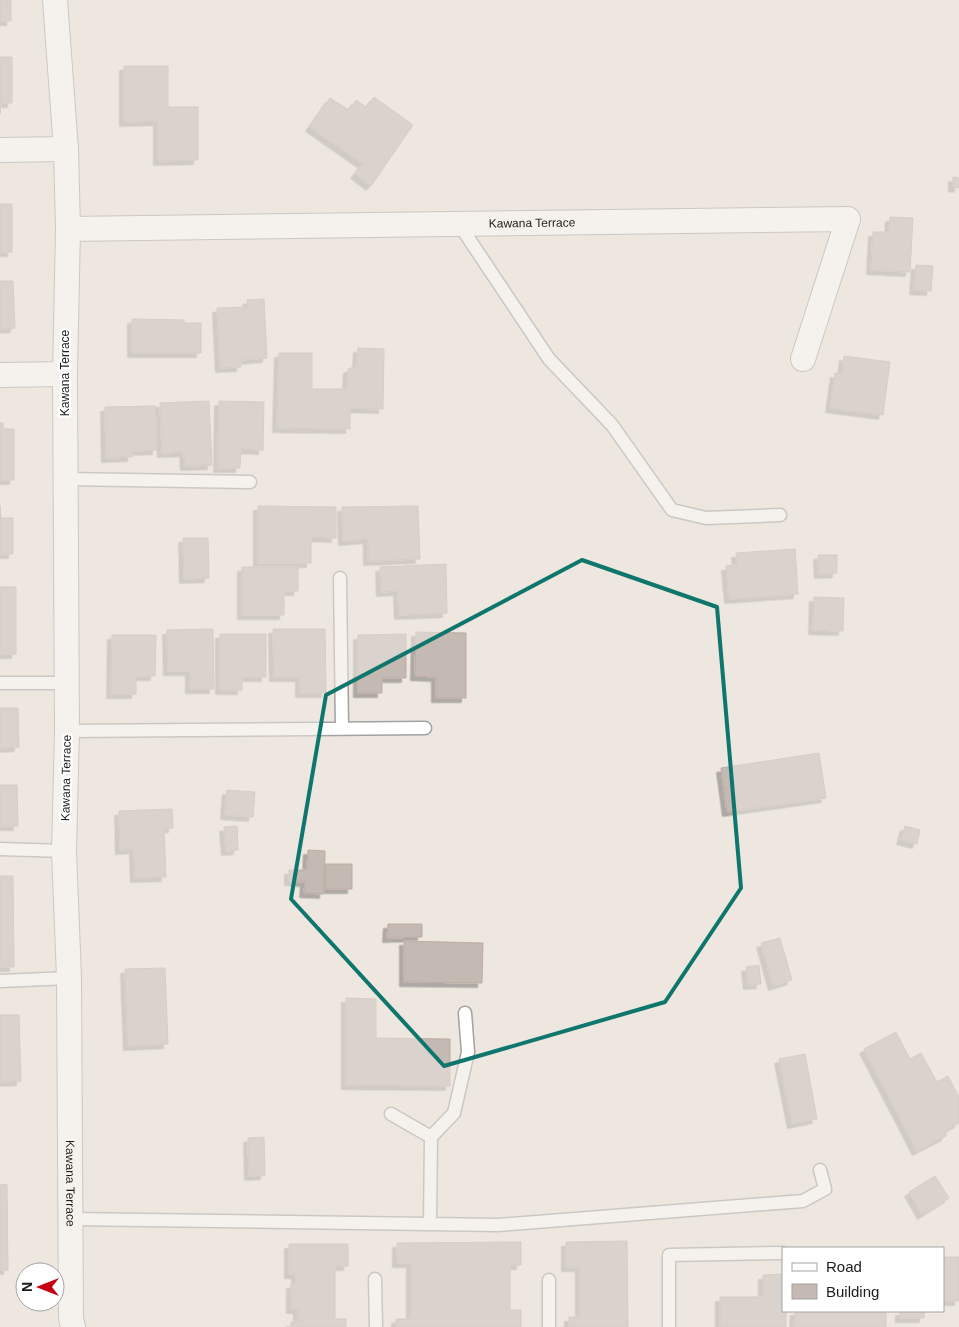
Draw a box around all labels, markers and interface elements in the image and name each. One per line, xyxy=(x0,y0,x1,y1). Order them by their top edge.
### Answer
street label: Kawana Terrace xyxy=(489,215,576,231)
street label: Kawana Terrace xyxy=(58,329,72,416)
street label: Kawana Terrace xyxy=(58,734,74,821)
street label: Kawana Terrace xyxy=(63,1140,77,1227)
legend xyxy=(782,1247,944,1312)
text: Road xyxy=(826,1258,862,1275)
north arrow xyxy=(15,1262,65,1312)
text: N xyxy=(19,1282,35,1292)
text: Building xyxy=(826,1283,879,1300)

